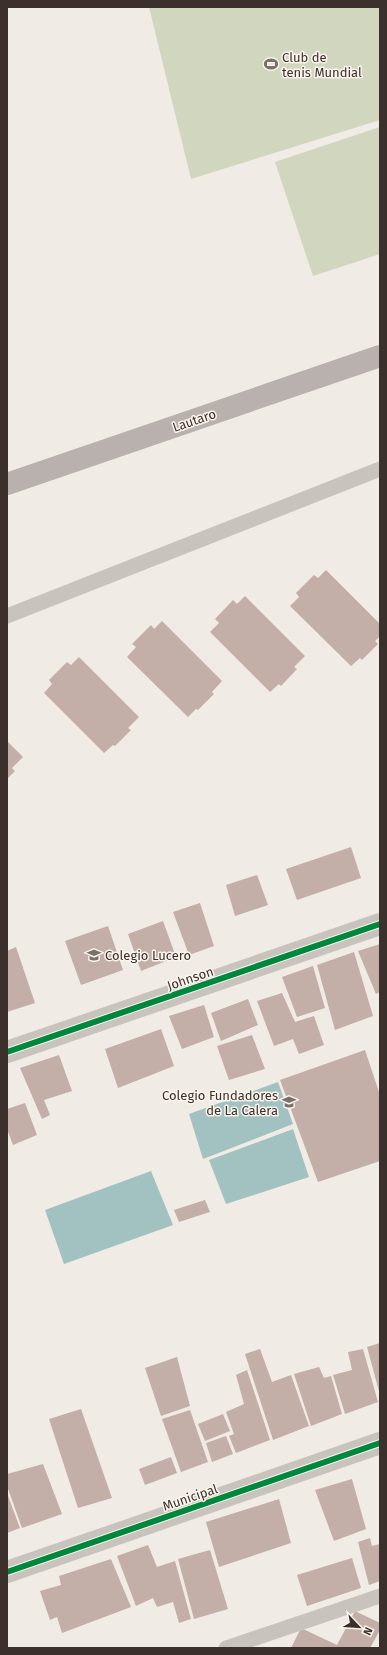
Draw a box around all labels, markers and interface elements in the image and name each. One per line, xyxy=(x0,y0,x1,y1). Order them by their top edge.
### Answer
place label: Club de tenis Mundial xyxy=(282,50,362,80)
sports icon: Club de tenis Mundial xyxy=(263,56,279,72)
street label: Lautaro xyxy=(170,406,218,435)
school or university icon: Colegio Lucero xyxy=(86,947,102,963)
place label: Colegio Lucero xyxy=(105,948,191,963)
street label: Johnson xyxy=(165,964,215,993)
place label: Colegio Fundadores de La Calera xyxy=(162,1088,278,1118)
school or university icon: Colegio Fundadores de La Calera xyxy=(281,1094,297,1110)
street label: Municipal xyxy=(161,1481,220,1514)
north arrow xyxy=(339,1607,379,1647)
text: N xyxy=(360,1625,375,1637)

